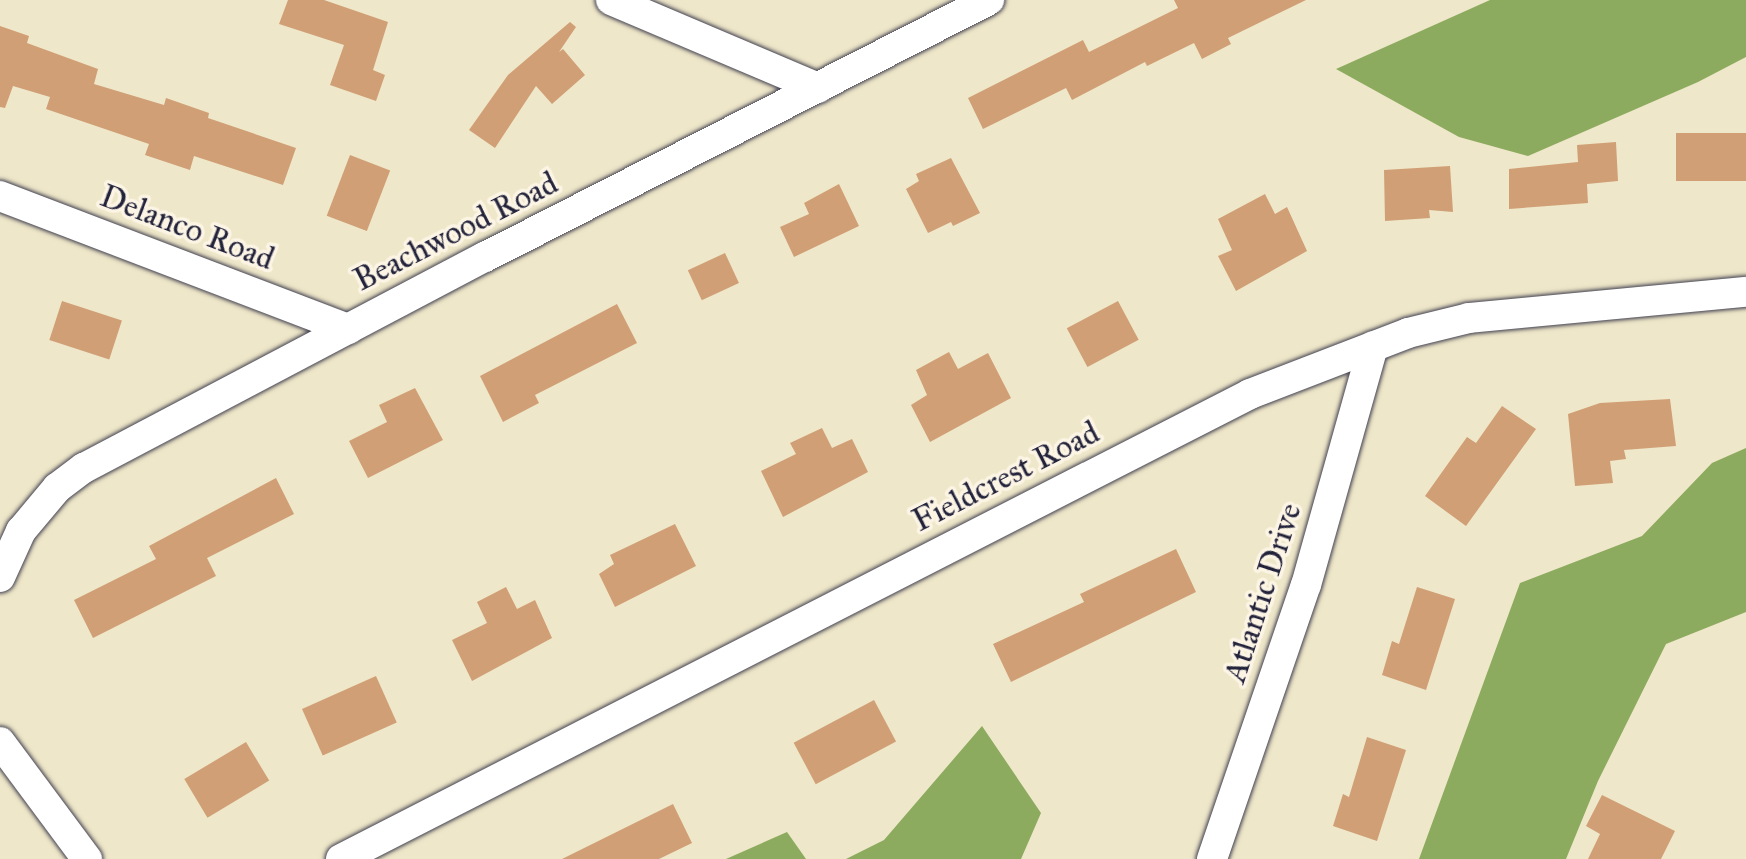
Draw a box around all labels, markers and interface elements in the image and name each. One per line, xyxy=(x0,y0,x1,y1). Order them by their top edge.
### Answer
street label: Beachwood Road xyxy=(348,164,564,300)
street label: Delanco Road xyxy=(95,177,279,279)
street label: Fieldcrest Road xyxy=(906,414,1106,540)
street label: Atlantic Drive xyxy=(1216,498,1310,688)

